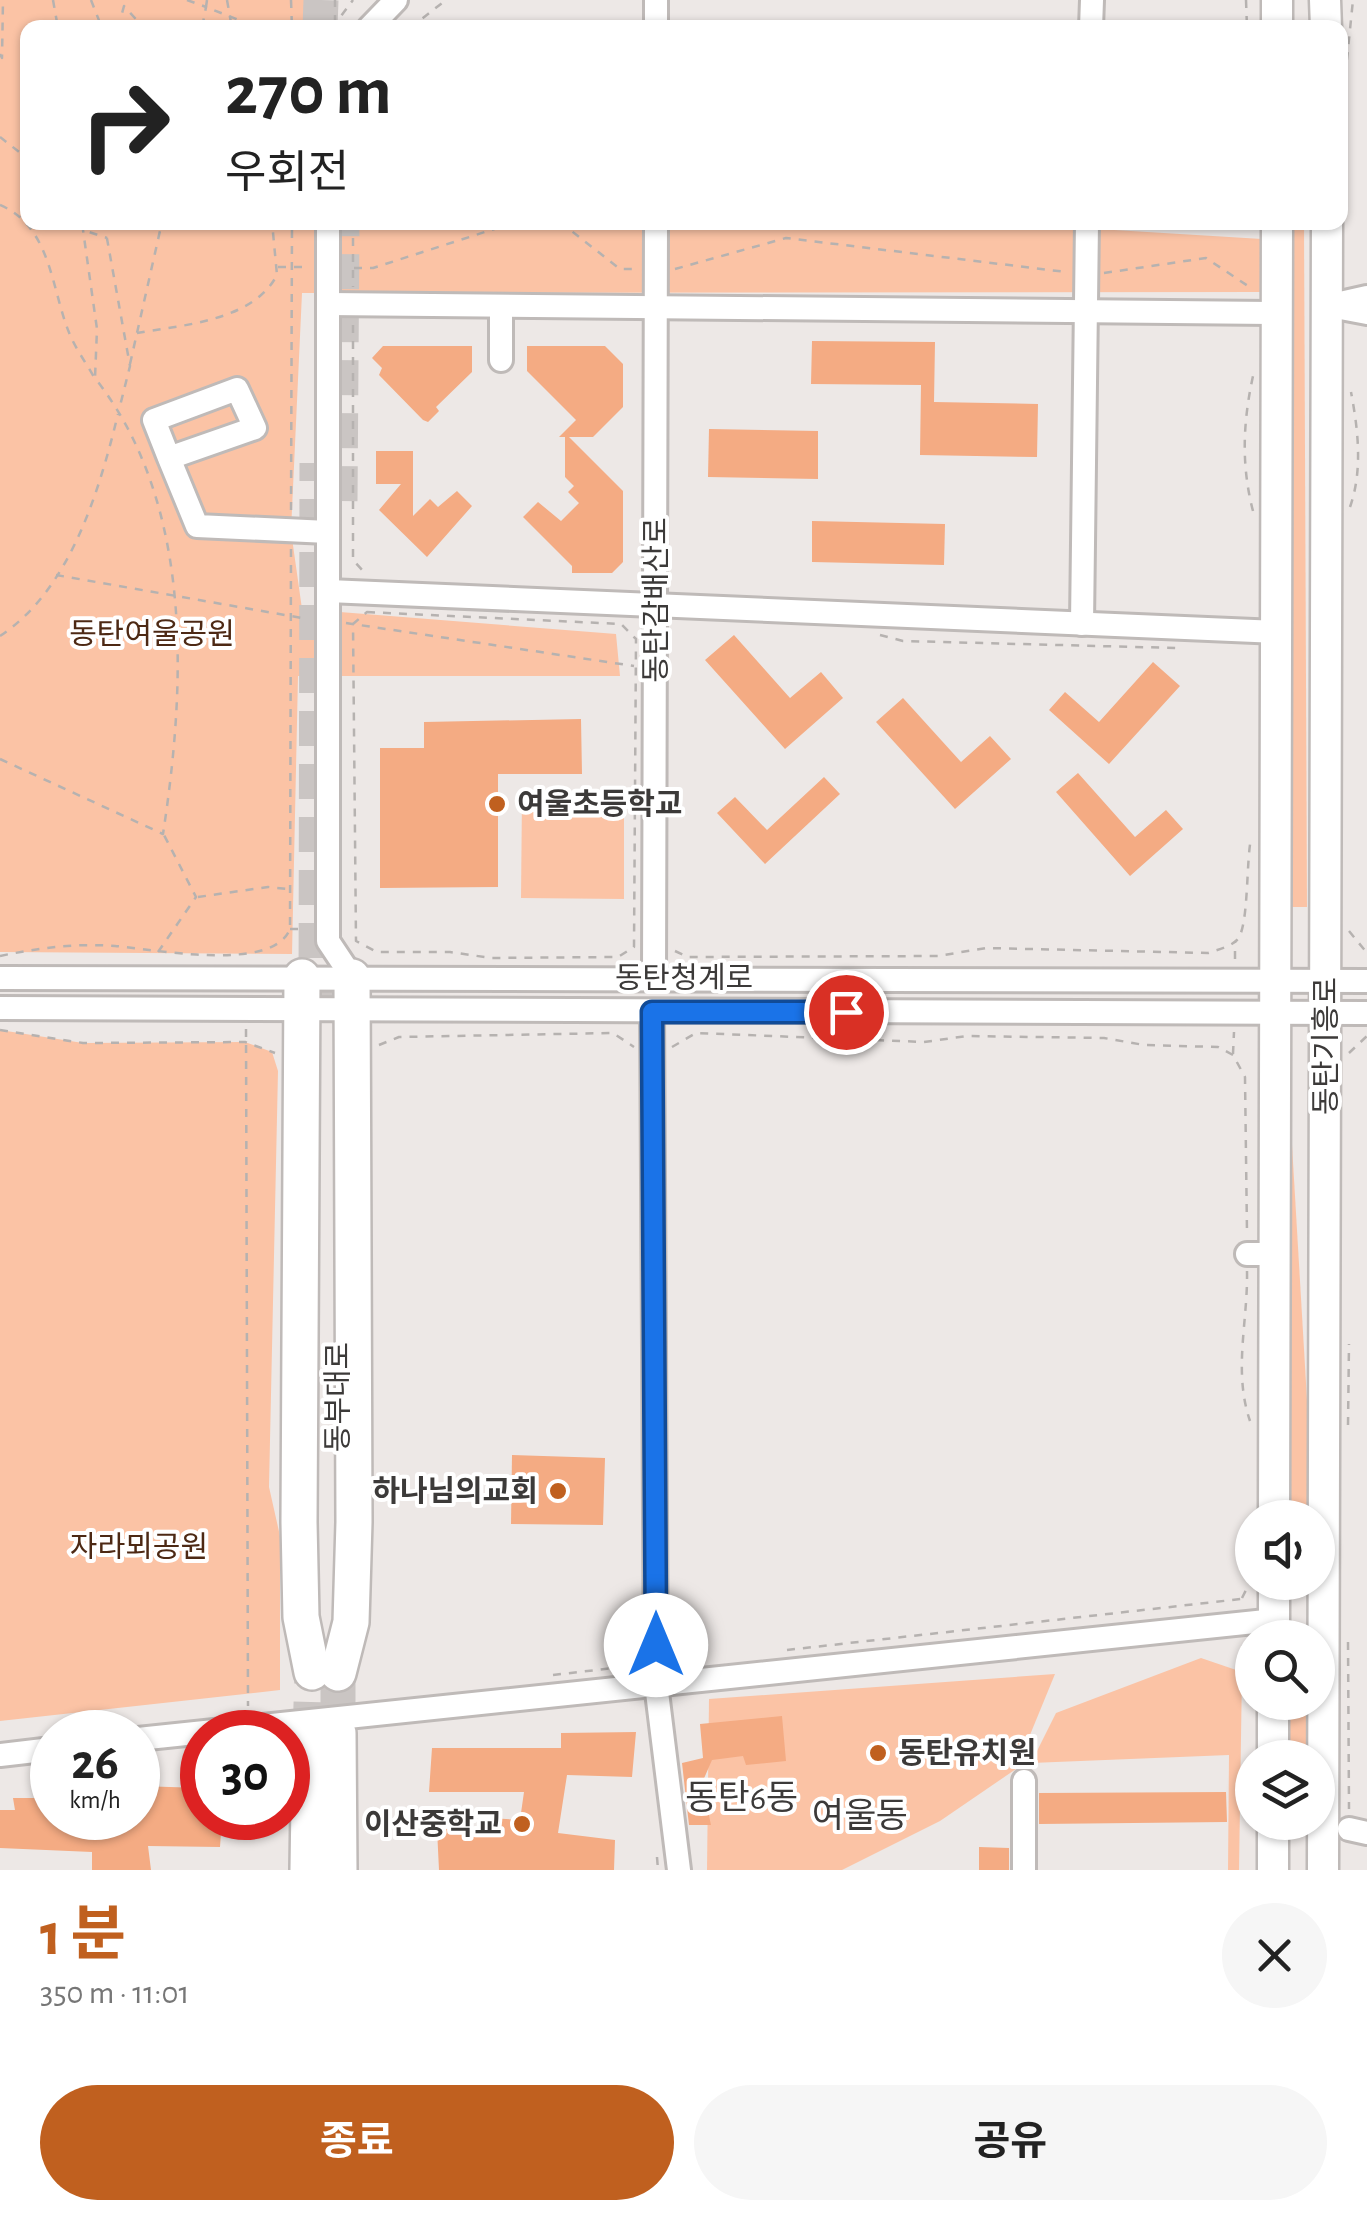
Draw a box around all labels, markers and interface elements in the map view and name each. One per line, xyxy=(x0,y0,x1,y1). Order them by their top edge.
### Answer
text: 270 m xyxy=(225,57,392,127)
icon: right xyxy=(60,60,190,190)
text: 우회전 xyxy=(225,151,349,196)
street label: 동탄감배산로 xyxy=(641,517,672,683)
park label: 동탄여울공원 xyxy=(69,618,235,650)
place label: 여울초등학교 xyxy=(517,788,683,820)
marker: 여울초등학교 xyxy=(486,793,508,815)
street label: 동탄청계로 xyxy=(615,962,753,994)
pin xyxy=(804,970,889,1055)
street label: 동탄기흥로 xyxy=(1310,977,1342,1115)
icon: arrive xyxy=(819,985,874,1040)
street label: 동부대로 xyxy=(323,1342,354,1452)
place label: 하나님의교회 xyxy=(372,1475,538,1507)
marker: 하나님의교회 xyxy=(547,1480,569,1502)
map controls xyxy=(1235,1500,1335,1840)
button: sound xyxy=(1235,1500,1335,1600)
park label: 자라뫼공원 xyxy=(70,1531,208,1563)
position arrow xyxy=(604,1593,708,1697)
button: search xyxy=(1235,1620,1335,1720)
speed limit sign: 30 xyxy=(180,1710,310,1840)
place label: 동탄유치원 xyxy=(898,1737,1036,1769)
text: 26 xyxy=(71,1738,119,1788)
button: layers xyxy=(1235,1740,1335,1840)
marker: 동탄유치원 xyxy=(867,1742,889,1764)
district label: 동탄6동 xyxy=(685,1780,799,1816)
text: km/h xyxy=(69,1788,121,1813)
district label: 여울동 xyxy=(812,1797,908,1834)
place label: 이산중학교 xyxy=(364,1808,502,1840)
marker: 이산중학교 xyxy=(511,1813,533,1835)
button: close xyxy=(1222,1903,1327,2008)
text: 1 분 xyxy=(40,1906,126,1966)
text: 350 m · 11:01 xyxy=(40,1977,189,2009)
button: 종료 xyxy=(40,2085,674,2200)
button: 공유 xyxy=(694,2085,1327,2200)

